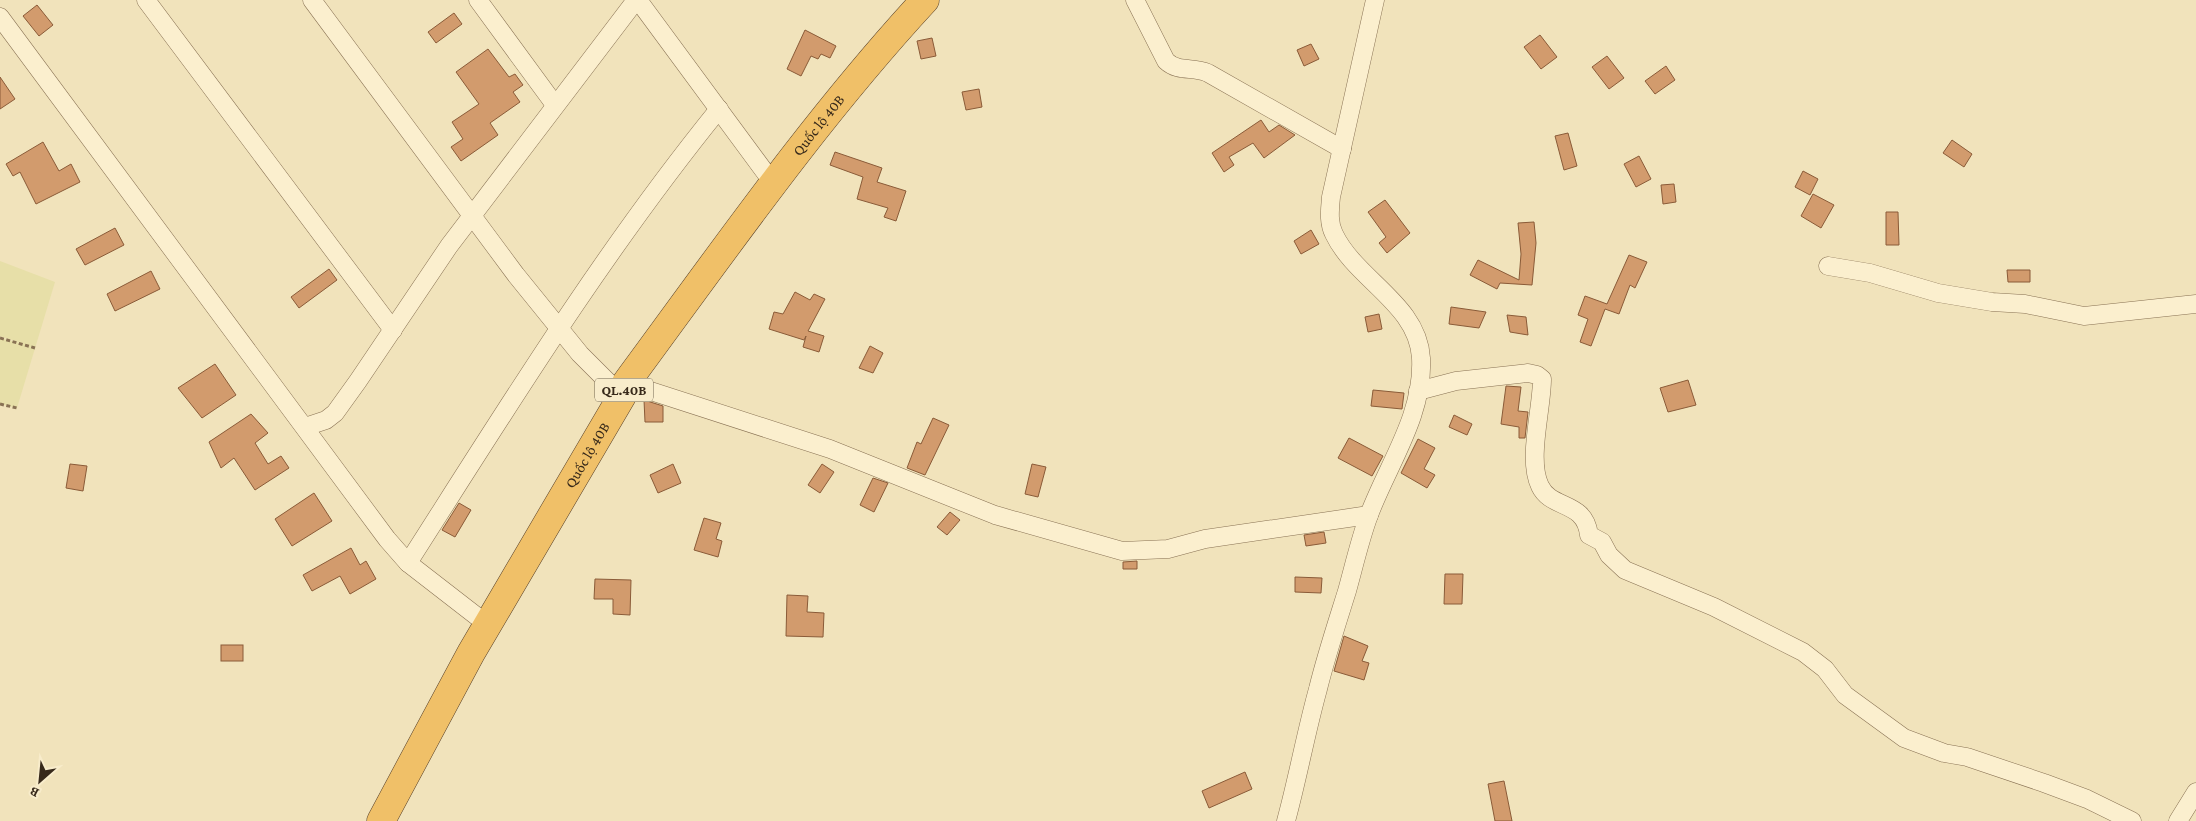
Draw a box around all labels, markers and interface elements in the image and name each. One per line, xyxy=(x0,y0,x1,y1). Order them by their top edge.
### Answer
street label: Quốc lộ 40B xyxy=(790,92,848,159)
road number: QL.40B xyxy=(595,378,653,402)
street label: Quốc lộ 40B xyxy=(562,420,613,491)
north arrow xyxy=(15,756,65,806)
text: B xyxy=(27,784,41,802)

